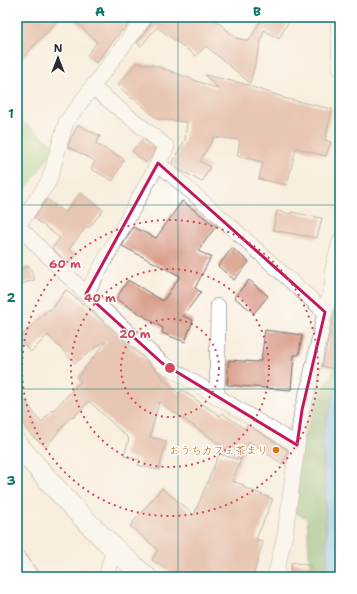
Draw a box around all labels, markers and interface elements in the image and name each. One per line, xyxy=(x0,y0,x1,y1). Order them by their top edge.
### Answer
text: A xyxy=(95,3,105,20)
text: B xyxy=(253,3,261,20)
north arrow xyxy=(38,38,78,78)
text: N xyxy=(54,41,63,56)
text: 1 xyxy=(8,105,14,122)
text: 60 m xyxy=(49,256,81,272)
text: 2 xyxy=(6,289,16,306)
text: 40 m xyxy=(84,290,116,306)
text: 20 m xyxy=(119,326,151,342)
centre of rings xyxy=(163,361,177,375)
place label: おうちカフェ茶まり xyxy=(169,443,268,458)
marker: おうちカフェ茶まり xyxy=(271,445,281,455)
text: 3 xyxy=(6,472,16,489)

